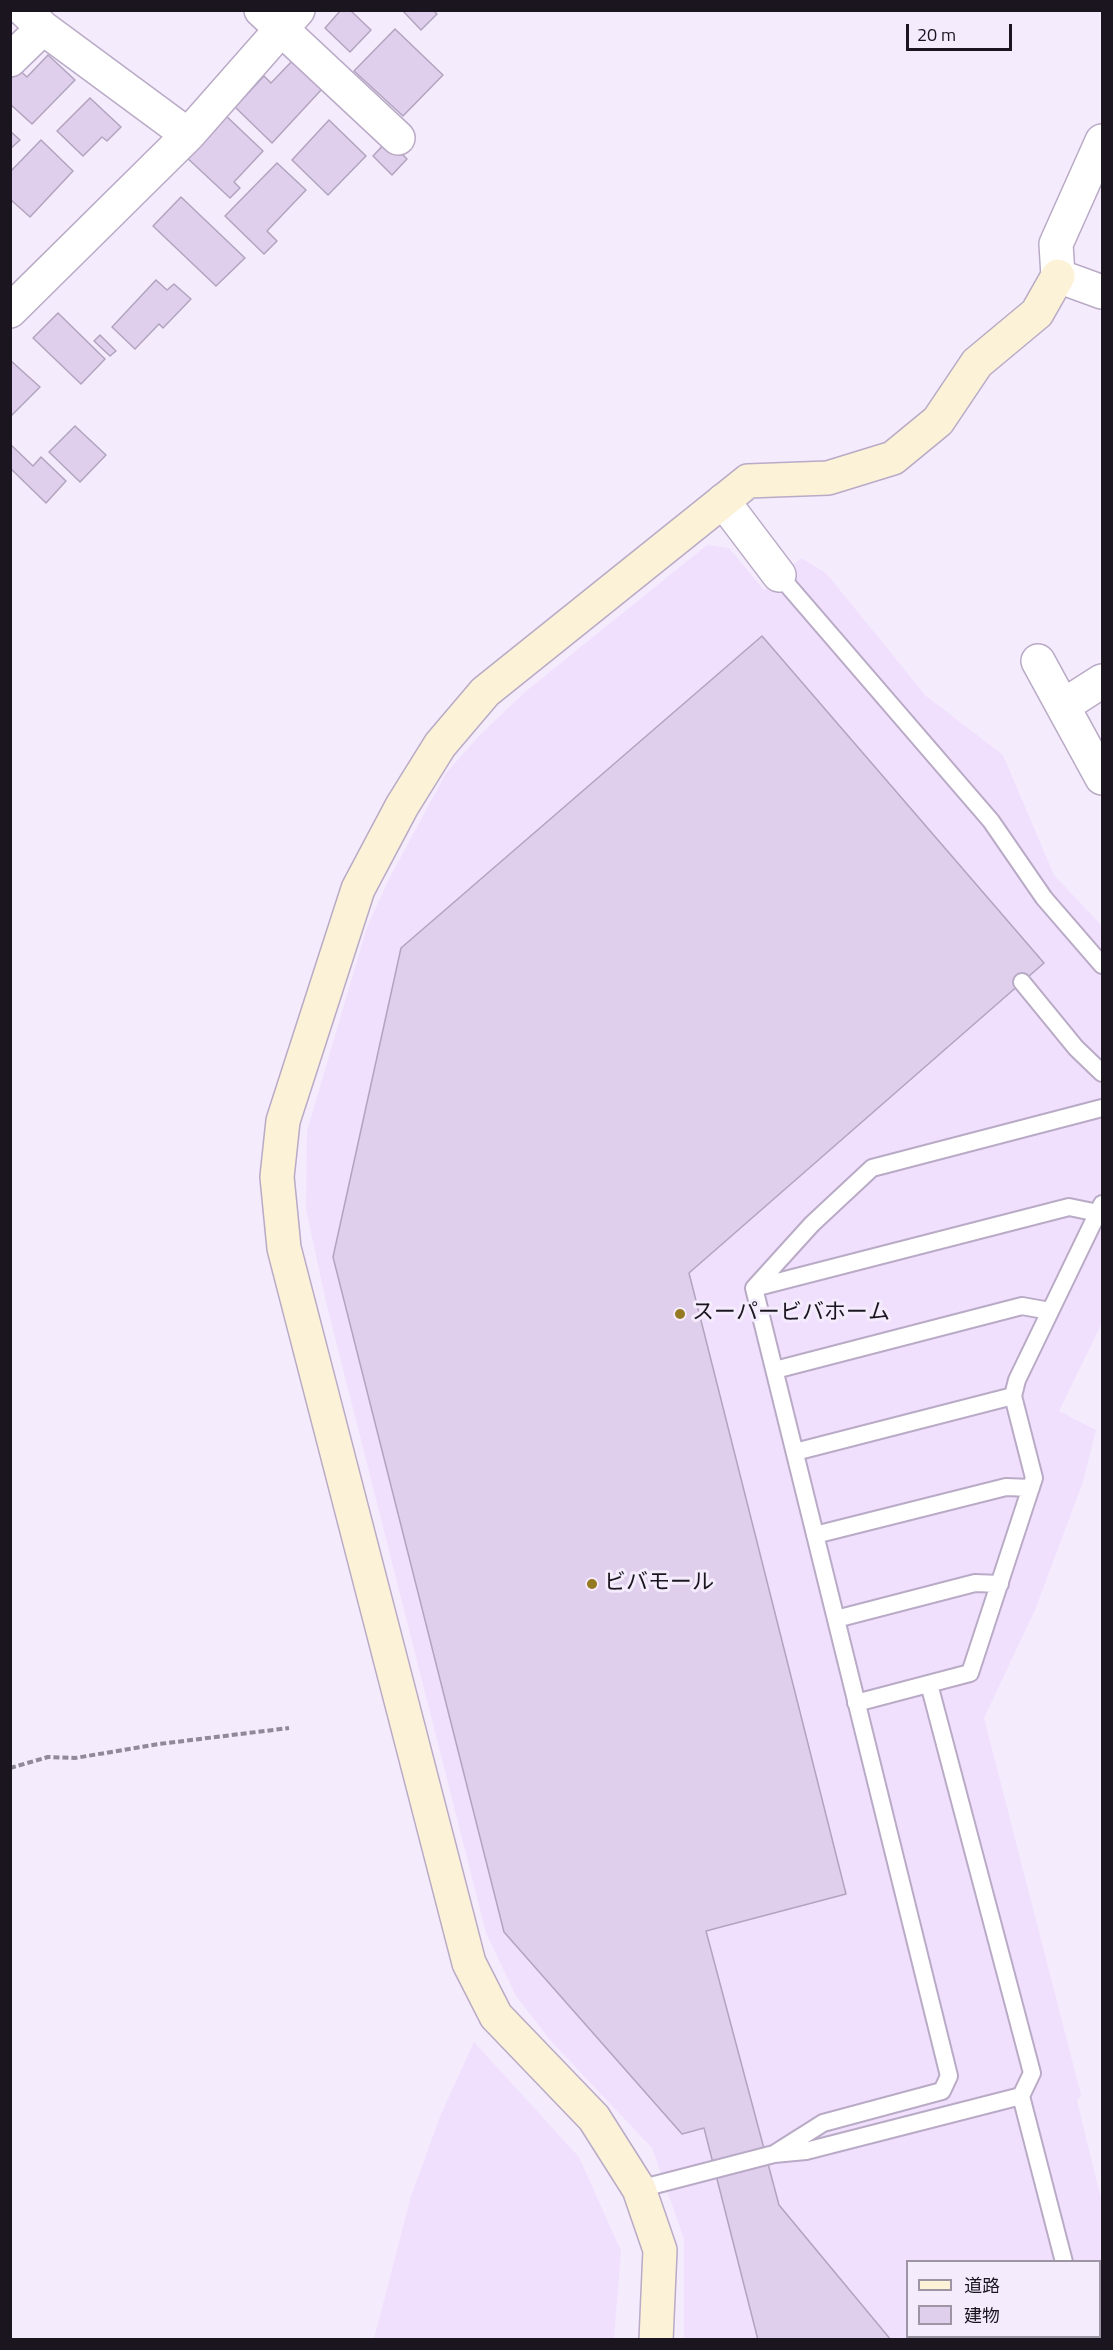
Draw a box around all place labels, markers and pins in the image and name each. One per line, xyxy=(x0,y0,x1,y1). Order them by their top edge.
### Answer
place label: スーパービバホーム xyxy=(692,1301,890,1327)
marker: スーパービバホーム xyxy=(673,1307,687,1321)
place label: ビバモール xyxy=(604,1571,714,1597)
marker: ビバモール xyxy=(585,1577,599,1591)

